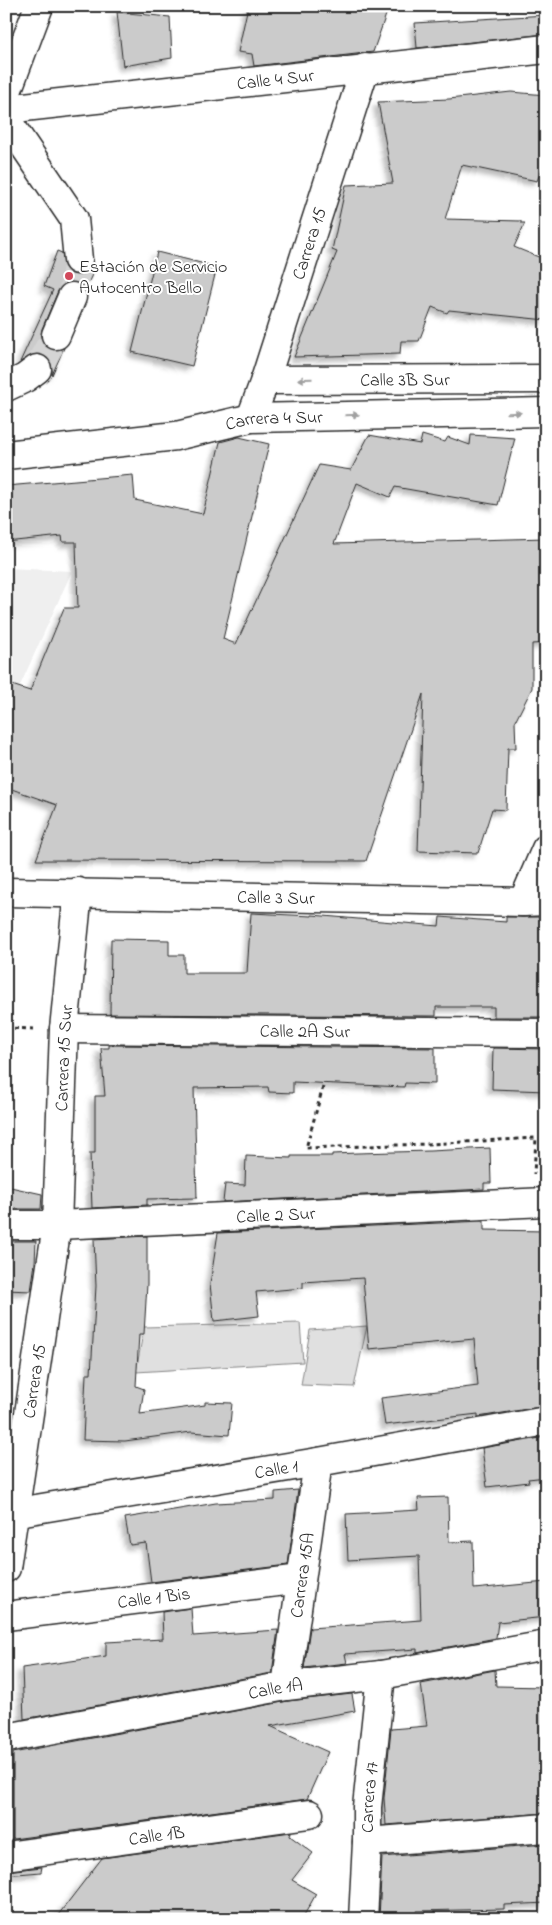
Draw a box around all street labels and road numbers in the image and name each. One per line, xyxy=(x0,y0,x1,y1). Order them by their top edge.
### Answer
street label: Calle 4 Sur xyxy=(236,64,316,98)
street label: Carrera 15 xyxy=(287,204,334,284)
street label: Calle 3B Sur xyxy=(360,368,450,395)
street label: Carrera 4 Sur xyxy=(223,406,324,439)
street label: Calle 3 Sur xyxy=(237,885,315,913)
street label: Carrera 15 Sur xyxy=(50,1003,81,1112)
street label: Calle 2A Sur xyxy=(260,1020,351,1046)
street label: Calle 2 Sur xyxy=(236,1202,316,1232)
street label: Carrera 15 xyxy=(17,1342,54,1420)
street label: Calle 1 xyxy=(253,1454,301,1487)
street label: Carrera 15A xyxy=(285,1531,323,1620)
street label: Calle 1 Bis xyxy=(116,1582,192,1617)
street label: Calle 1A xyxy=(246,1673,304,1708)
street label: Carrera 17 xyxy=(356,1760,387,1833)
street label: Calle 1B xyxy=(127,1820,186,1854)

